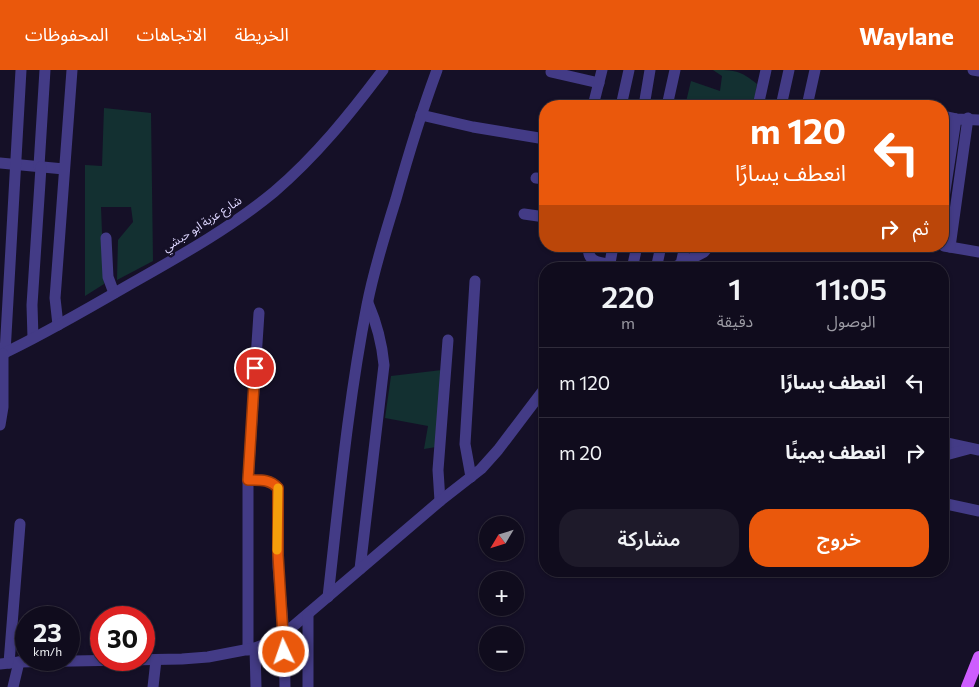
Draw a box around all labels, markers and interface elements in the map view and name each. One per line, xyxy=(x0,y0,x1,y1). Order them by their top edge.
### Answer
text: Waylane xyxy=(859,21,954,50)
text: المحفوظات xyxy=(25,23,109,45)
text: الاتجاهات xyxy=(137,23,207,45)
text: الخريطة xyxy=(235,23,289,45)
text: 120 m xyxy=(750,108,846,151)
icon: left xyxy=(864,120,929,185)
text: انعطف يسارًا xyxy=(735,159,846,186)
street label: شارع عزبة ابو حبشي xyxy=(159,192,246,257)
icon: right xyxy=(875,215,903,243)
text: ثم xyxy=(913,216,929,239)
text: 1 xyxy=(728,269,742,306)
text: 11:05 xyxy=(815,269,887,306)
text: 220 xyxy=(601,277,655,314)
text: دقيقة xyxy=(717,311,753,330)
text: الوصول xyxy=(827,311,875,330)
text: m xyxy=(621,313,635,332)
pin xyxy=(234,347,276,389)
icon: arrive xyxy=(241,354,269,382)
icon: left xyxy=(901,369,929,397)
text: انعطف يسارًا xyxy=(780,370,886,393)
text: 120 m xyxy=(559,371,610,394)
icon: right xyxy=(901,439,929,467)
text: انعطف يمينًا xyxy=(785,440,886,463)
text: 20 m xyxy=(559,441,602,464)
button: مشاركة xyxy=(559,509,739,567)
button: خروج xyxy=(749,509,929,567)
north arrow xyxy=(479,516,524,561)
map controls xyxy=(479,516,524,671)
button: + xyxy=(479,571,524,616)
speed limit sign: 30 xyxy=(90,606,155,671)
text: 23 xyxy=(33,617,62,647)
position arrow xyxy=(257,625,309,677)
button: − xyxy=(479,626,524,671)
text: km/h xyxy=(33,644,62,658)

